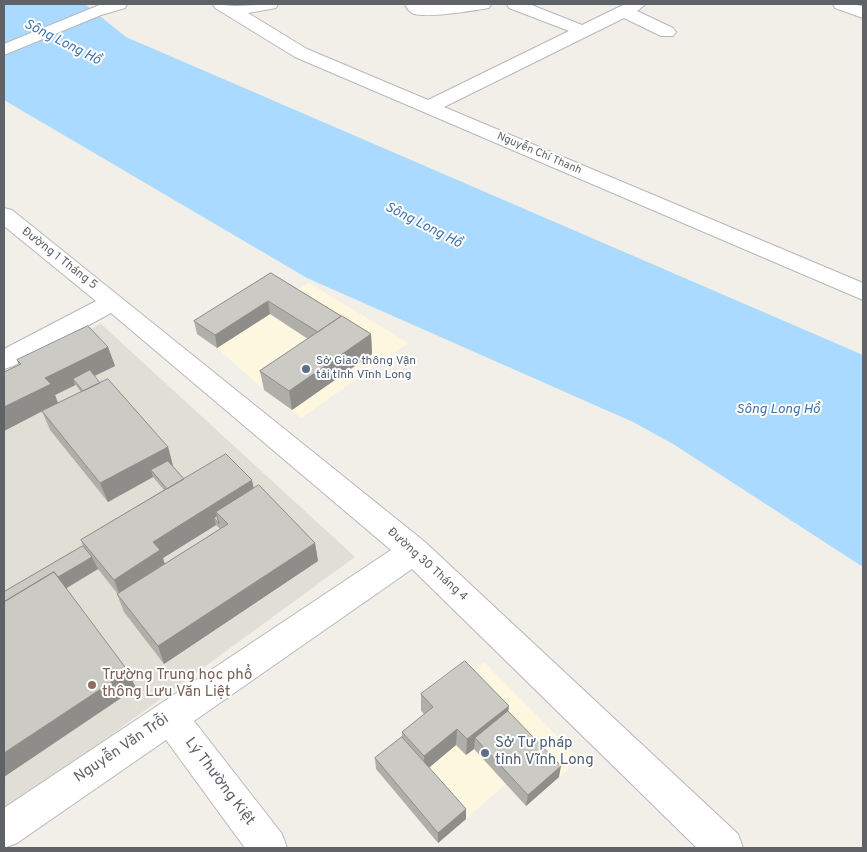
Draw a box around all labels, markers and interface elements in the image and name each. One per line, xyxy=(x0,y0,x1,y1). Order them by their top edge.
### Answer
water label: Sông Long Hồ xyxy=(21,16,103,70)
street label: Nguyễn Chí Thanh xyxy=(495,130,583,178)
water label: Sông Long Hồ xyxy=(382,199,464,253)
street label: Đường 1 Tháng 5 xyxy=(18,225,100,293)
place label: Sở Giao thông Vận tải tỉnh Vĩnh Long xyxy=(316,355,416,383)
marker: Sở Giao thông Vận tải tỉnh Vĩnh Long xyxy=(300,363,312,375)
water label: Sông Long Hồ xyxy=(736,402,820,418)
street label: Đường 30 Tháng 4 xyxy=(384,525,470,605)
place label: Trường Trung học phổ thông Lưu Văn Liệt xyxy=(102,667,252,702)
marker: Trường Trung học phổ thông Lưu Văn Liệt xyxy=(86,679,98,691)
street label: Nguyễn Văn Trỗi xyxy=(71,711,173,787)
street label: Lý Thường Kiệt xyxy=(180,735,258,829)
place label: Sở Tư pháp tỉnh Vĩnh Long xyxy=(495,735,594,770)
marker: Sở Tư pháp tỉnh Vĩnh Long xyxy=(479,747,491,759)

